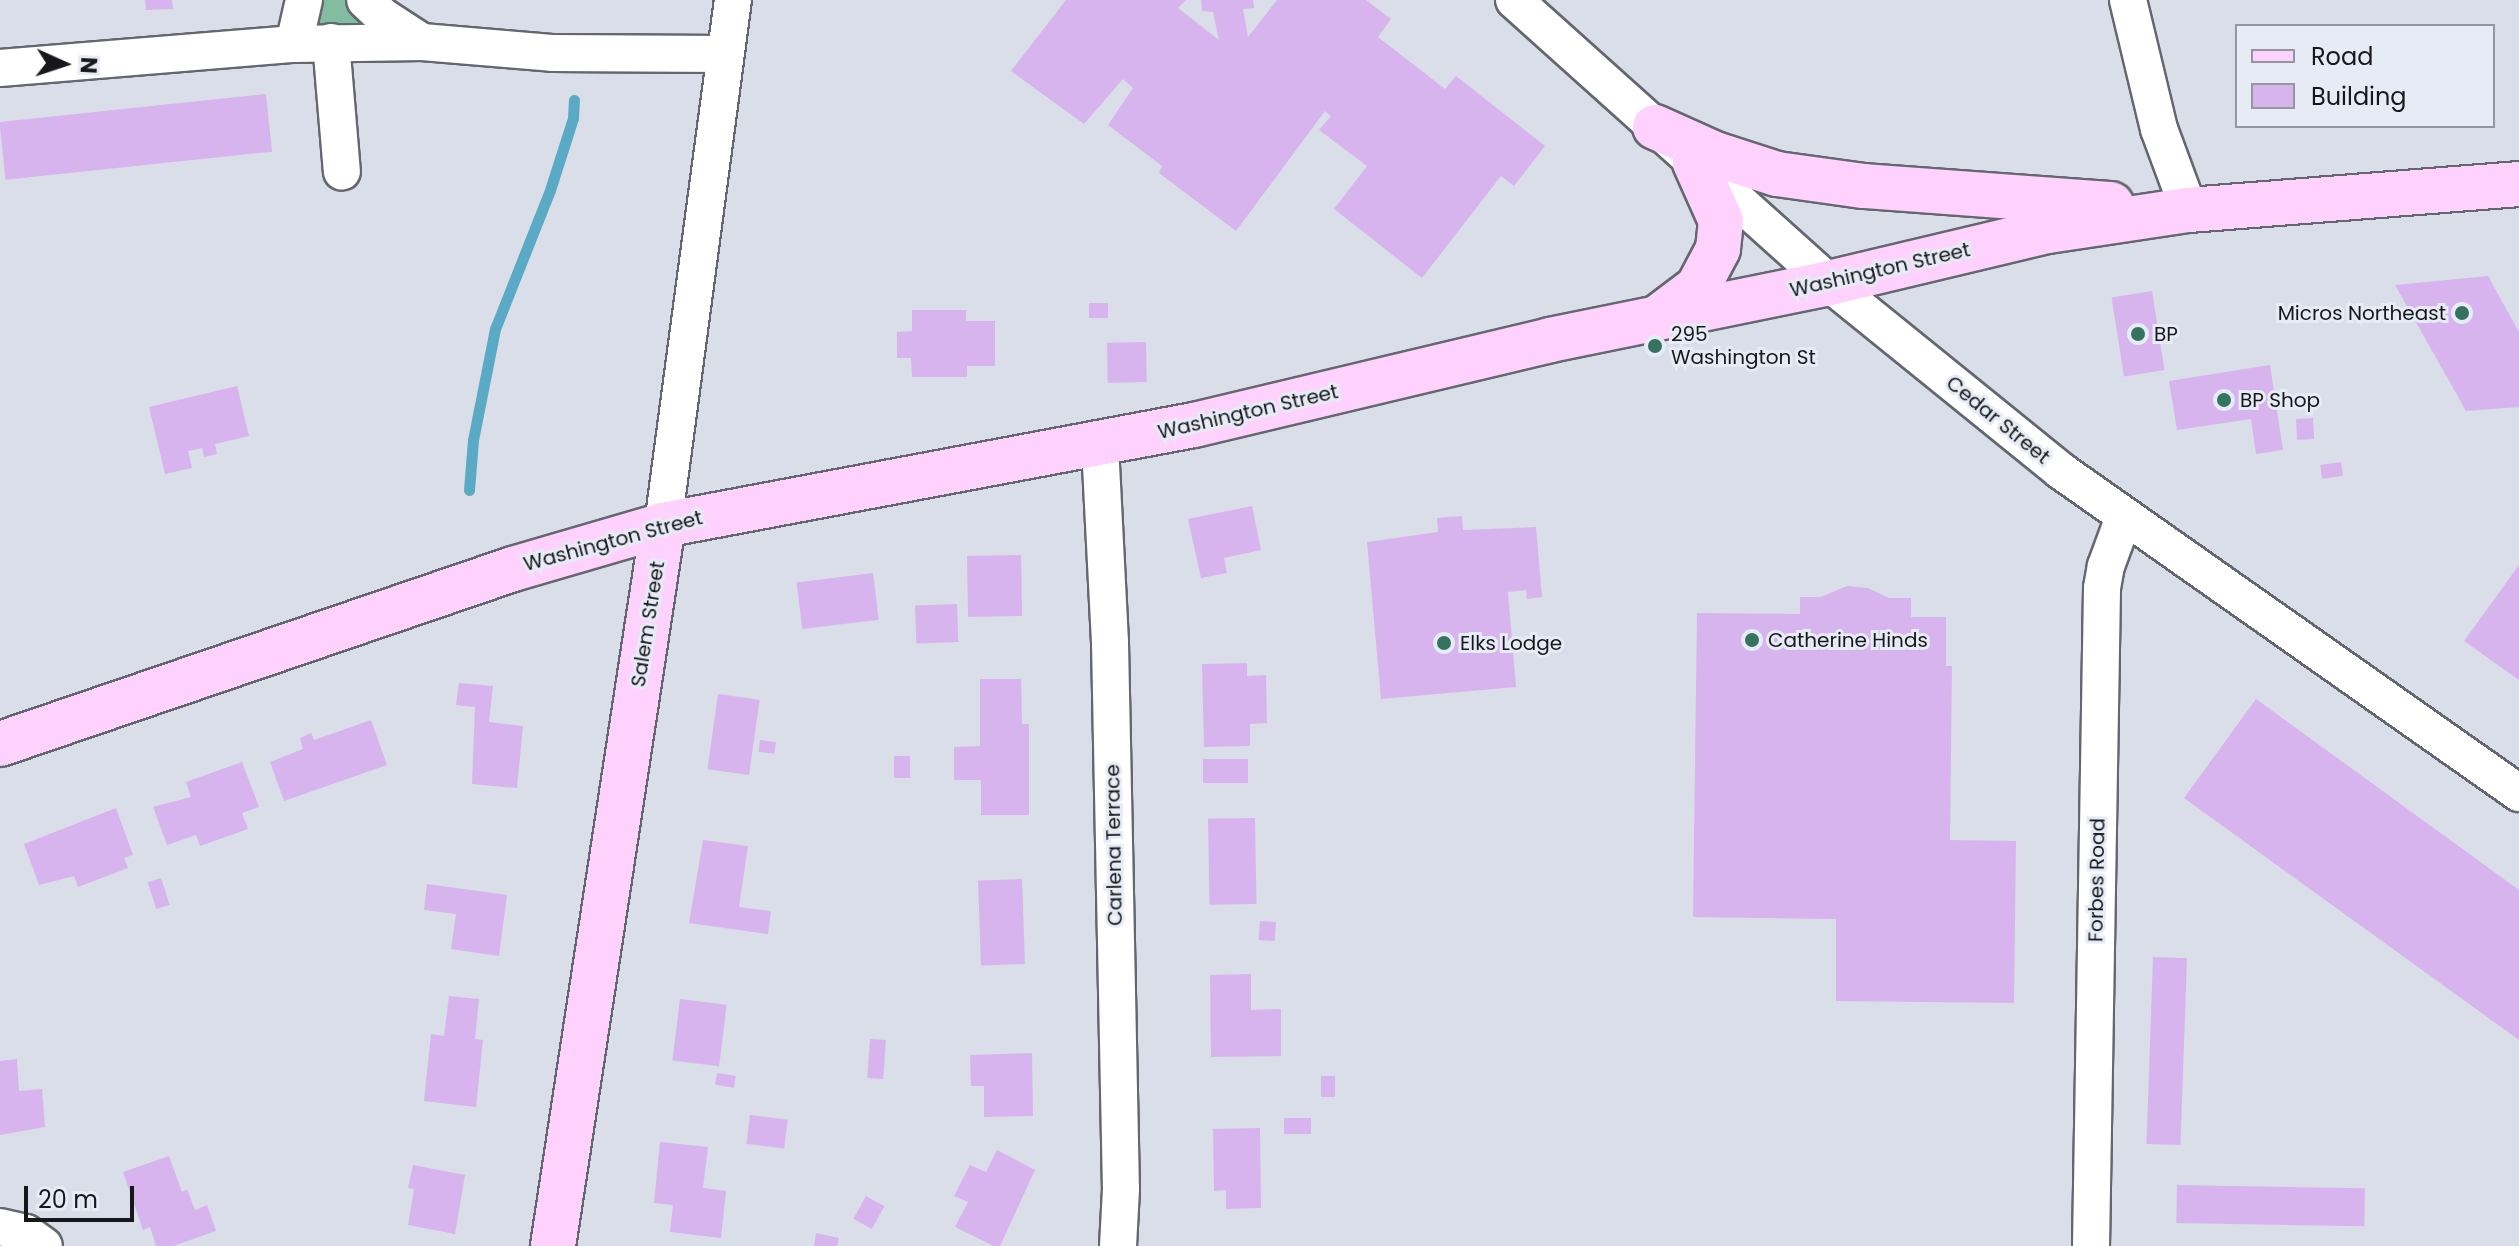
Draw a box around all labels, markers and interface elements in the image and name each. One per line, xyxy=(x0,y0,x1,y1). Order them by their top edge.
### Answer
north arrow xyxy=(24,24,104,104)
legend xyxy=(2235,24,2495,128)
text: Road xyxy=(2311,40,2373,73)
text: N xyxy=(73,56,104,74)
text: Building xyxy=(2311,80,2407,113)
street label: Washington Street xyxy=(1788,238,1972,302)
place label: Micros Northeast xyxy=(2278,301,2446,325)
marker: Micros Northeast xyxy=(2453,304,2471,322)
place label: 295 Washington St xyxy=(1671,322,1816,369)
place label: BP xyxy=(2154,322,2178,346)
marker: BP xyxy=(2129,325,2147,343)
marker: 295 Washington St xyxy=(1646,337,1664,355)
street label: Cedar Street xyxy=(1941,371,2055,469)
street label: Washington Street xyxy=(1156,380,1340,444)
place label: BP Shop xyxy=(2240,388,2320,412)
marker: BP Shop xyxy=(2215,391,2233,409)
street label: Washington Street xyxy=(521,506,705,576)
street label: Salem Street xyxy=(626,559,670,689)
place label: Catherine Hinds xyxy=(1768,628,1928,652)
place label: Elks Lodge xyxy=(1460,631,1562,655)
marker: Catherine Hinds xyxy=(1743,631,1761,649)
marker: Elks Lodge xyxy=(1435,634,1453,652)
street label: Carlena Terrace xyxy=(1101,764,1127,926)
street label: Forbes Road xyxy=(2084,818,2110,942)
scale bar xyxy=(28,1170,138,1220)
text: 20 m xyxy=(38,1183,98,1216)

